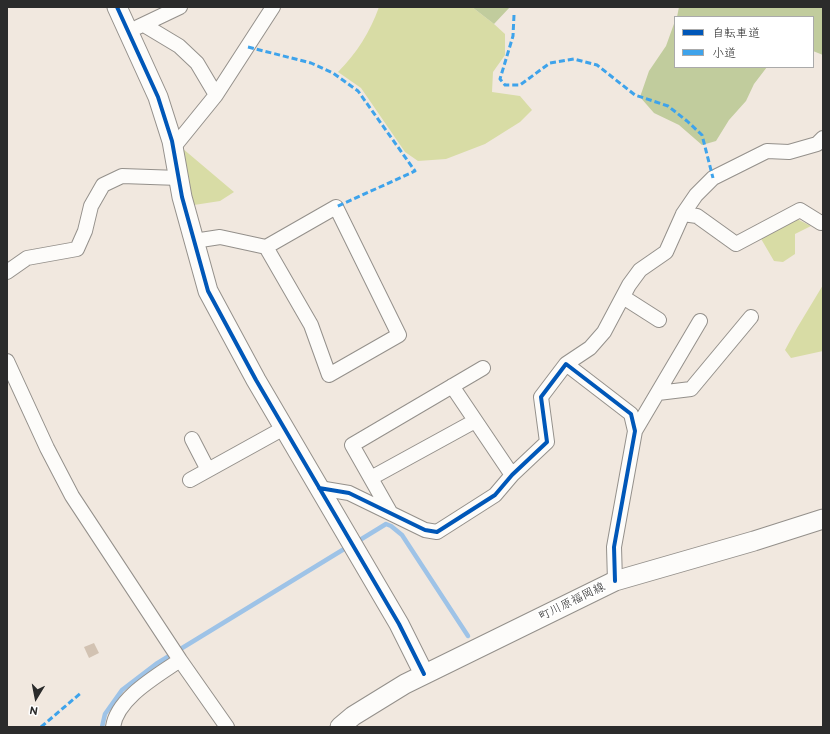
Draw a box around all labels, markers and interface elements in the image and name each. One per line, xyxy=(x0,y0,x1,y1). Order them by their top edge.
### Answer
legend xyxy=(674,16,814,68)
text: 自転車道 xyxy=(712,26,760,41)
text: 小道 xyxy=(712,46,736,61)
street label: 町川原福岡線 xyxy=(536,580,608,624)
north arrow xyxy=(16,678,56,718)
text: N xyxy=(29,703,39,717)

